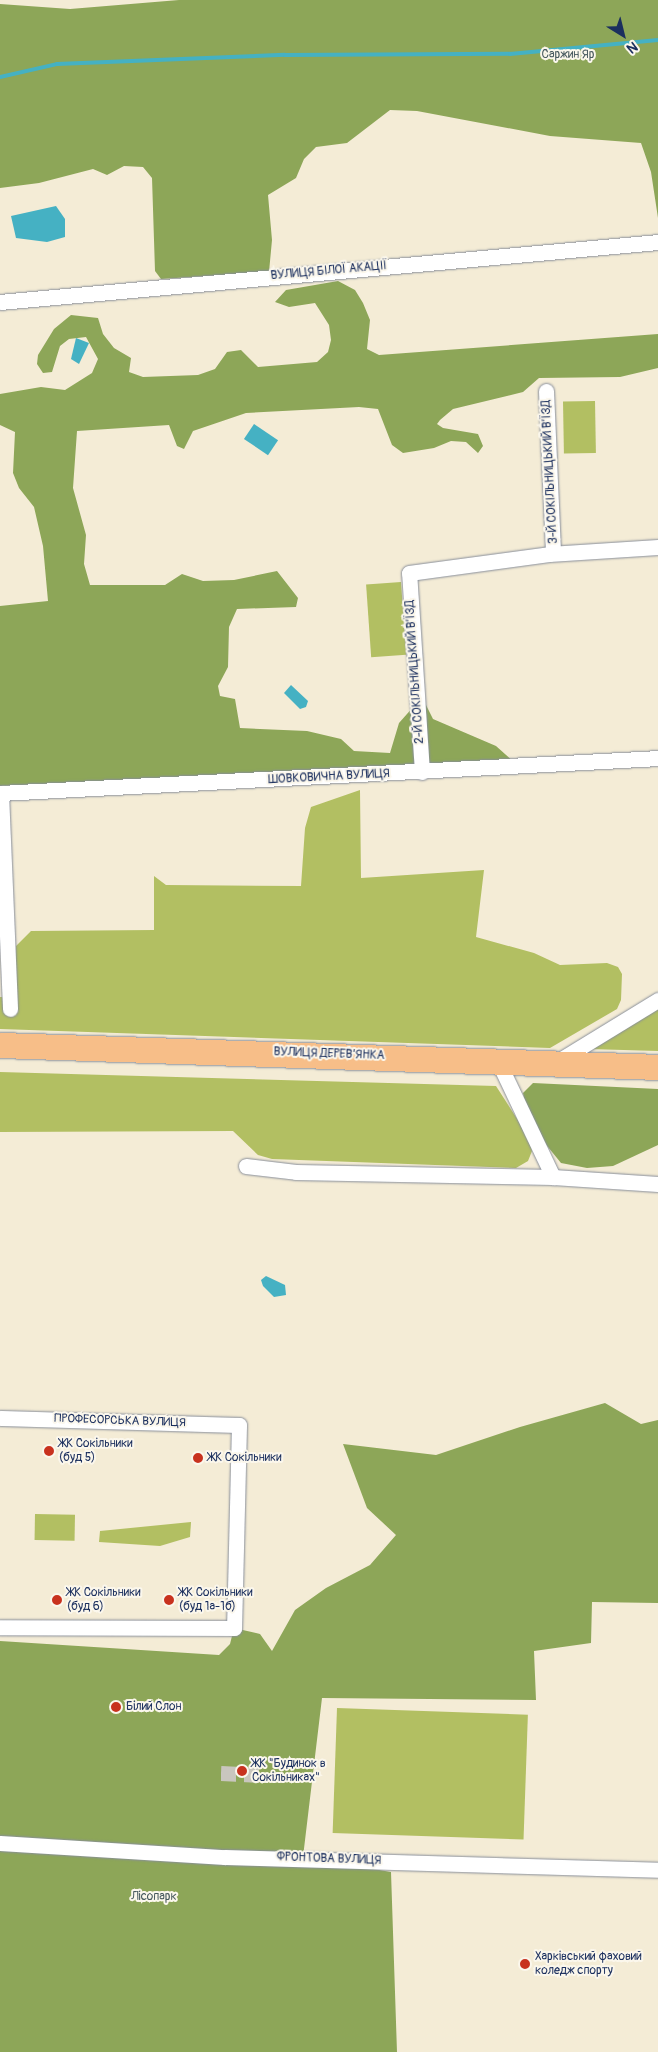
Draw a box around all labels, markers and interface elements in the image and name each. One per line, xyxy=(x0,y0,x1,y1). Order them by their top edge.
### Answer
north arrow xyxy=(598,10,648,60)
text: N xyxy=(623,38,641,57)
park label: Саржин Яр xyxy=(542,48,594,62)
street label: ВУЛИЦЯ БІЛОЇ АКАЦІЇ xyxy=(270,259,388,283)
street label: 3-Й СОКІЛЬНИЦЬКИЙ В’ЇЗД xyxy=(539,400,561,544)
street label: 2-Й СОКІЛЬНИЦЬКИЙ В’ЇЗД xyxy=(403,600,427,744)
street label: ШОВКОВИЧНА ВУЛИЦЯ xyxy=(268,767,390,787)
street label: ВУЛИЦЯ ДЕРЕВ’ЯНКА xyxy=(273,1045,385,1063)
street label: ПРОФЕСОРСЬКА ВУЛИЦЯ xyxy=(54,1412,186,1430)
place label: ЖК Сокільники (буд 5) xyxy=(59,1437,133,1465)
marker: ЖК Сокільники (буд 5) xyxy=(43,1445,55,1457)
place label: ЖК Сокільники xyxy=(208,1451,282,1465)
marker: ЖК Сокільники xyxy=(192,1452,204,1464)
place label: ЖК Сокільники (буд 6) xyxy=(67,1586,141,1614)
place label: ЖК Сокільники (буд 1а-1б) xyxy=(179,1586,253,1614)
marker: ЖК Сокільники (буд 6) xyxy=(51,1594,63,1606)
marker: ЖК Сокільники (буд 1а-1б) xyxy=(163,1594,175,1606)
place label: Білий Слон xyxy=(126,1700,181,1714)
marker: Білий Слон xyxy=(110,1701,122,1713)
place label: ЖК "Будинок в Сокільниках" xyxy=(252,1757,326,1785)
marker: ЖК "Будинок в Сокільниках" xyxy=(236,1765,248,1777)
street label: ФРОНТОВА ВУЛИЦЯ xyxy=(277,1850,381,1868)
park label: Лісопарк xyxy=(131,1890,177,1904)
place label: Харківський фаховий коледж спорту xyxy=(535,1950,642,1978)
marker: Харківський фаховий коледж спорту xyxy=(519,1958,531,1970)

